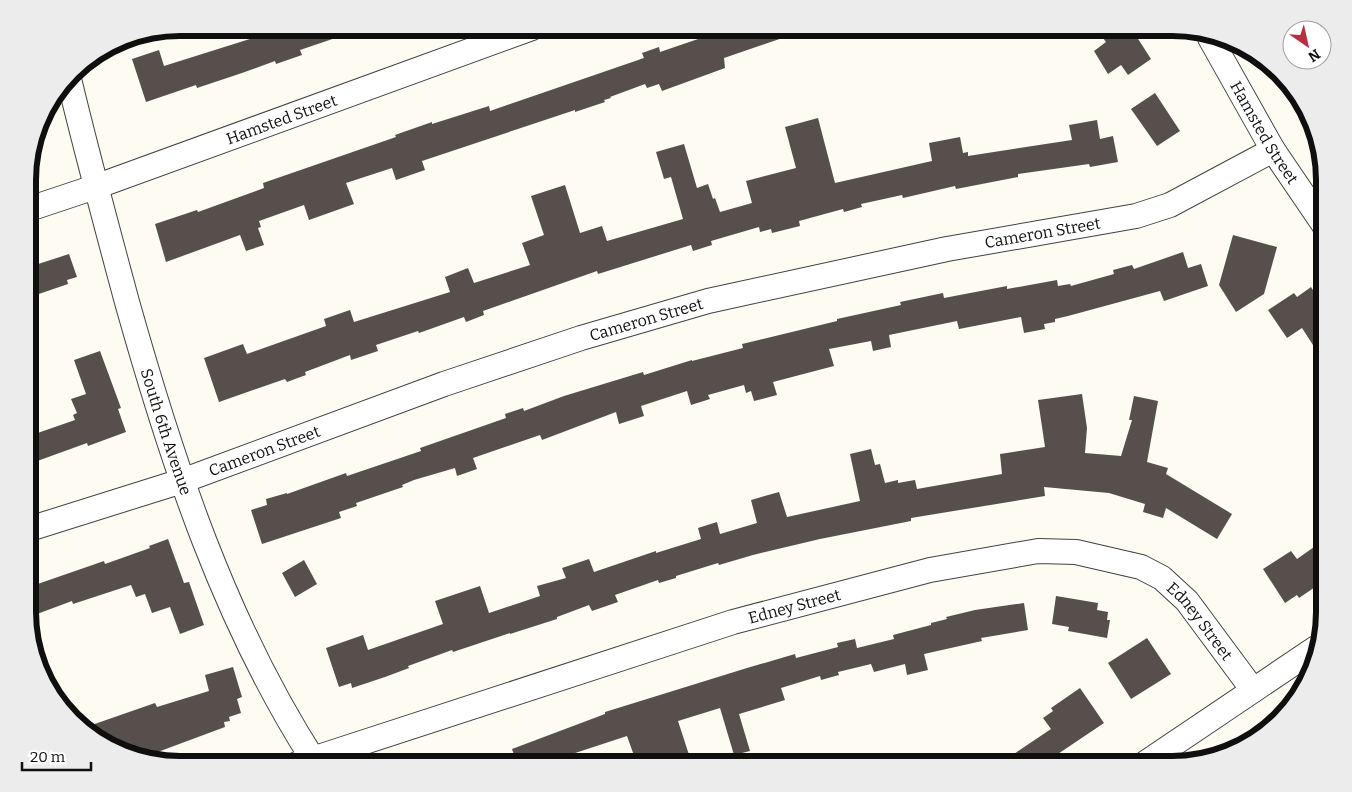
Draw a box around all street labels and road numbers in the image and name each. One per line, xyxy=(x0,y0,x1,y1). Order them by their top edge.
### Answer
street label: Hamsted Street xyxy=(1226,78,1302,188)
street label: Hamsted Street xyxy=(224,91,340,148)
street label: Cameron Street xyxy=(983,213,1102,252)
street label: Cameron Street xyxy=(587,294,705,345)
street label: South 6th Avenue xyxy=(137,366,196,498)
street label: Cameron Street xyxy=(206,422,323,480)
street label: Edney Street xyxy=(1163,578,1237,664)
street label: Edney Street xyxy=(746,585,843,628)

